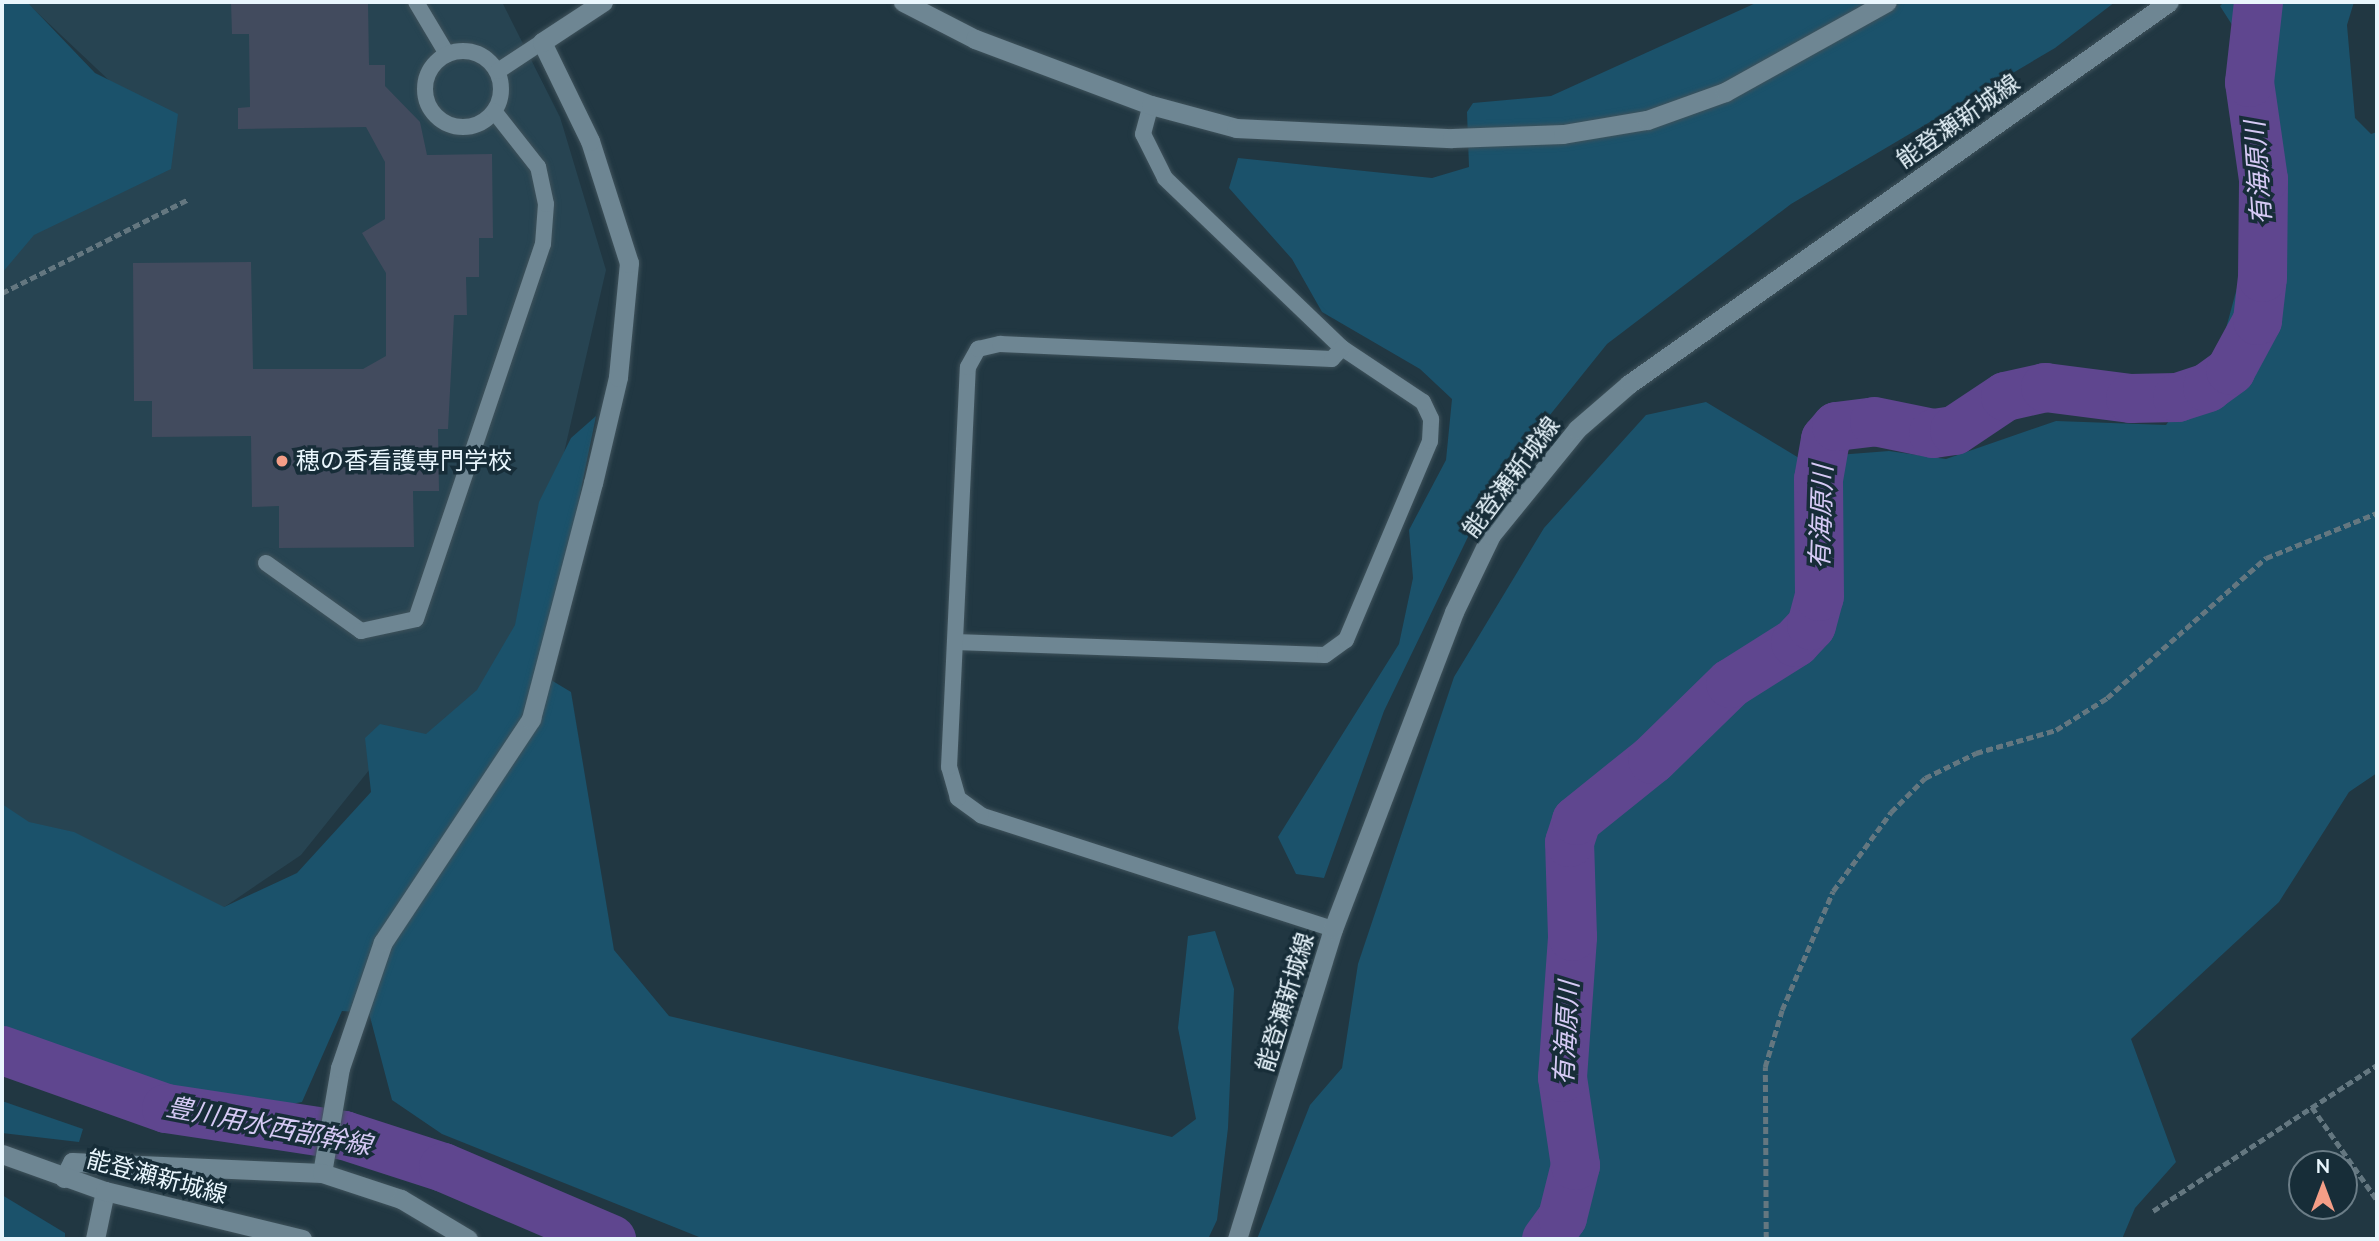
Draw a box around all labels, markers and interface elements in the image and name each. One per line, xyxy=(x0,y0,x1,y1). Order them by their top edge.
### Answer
street label: 能登瀬新城線 xyxy=(1891,68,2025,174)
water label: 有海原川 xyxy=(2239,120,2277,226)
street label: 能登瀬新城線 xyxy=(1456,411,1566,543)
place label: 穂の香看護専門学校 xyxy=(296,447,512,475)
marker: 穂の香看護専門学校 xyxy=(274,453,290,469)
water label: 有海原川 xyxy=(1804,464,1838,570)
street label: 能登瀬新城線 xyxy=(1250,929,1320,1075)
water label: 有海原川 xyxy=(1548,980,1584,1086)
water label: 豊川用水西部幹線 xyxy=(164,1091,374,1161)
street label: 能登瀬新城線 xyxy=(84,1144,230,1210)
north arrow xyxy=(2288,1150,2358,1220)
text: N xyxy=(2316,1154,2330,1178)

